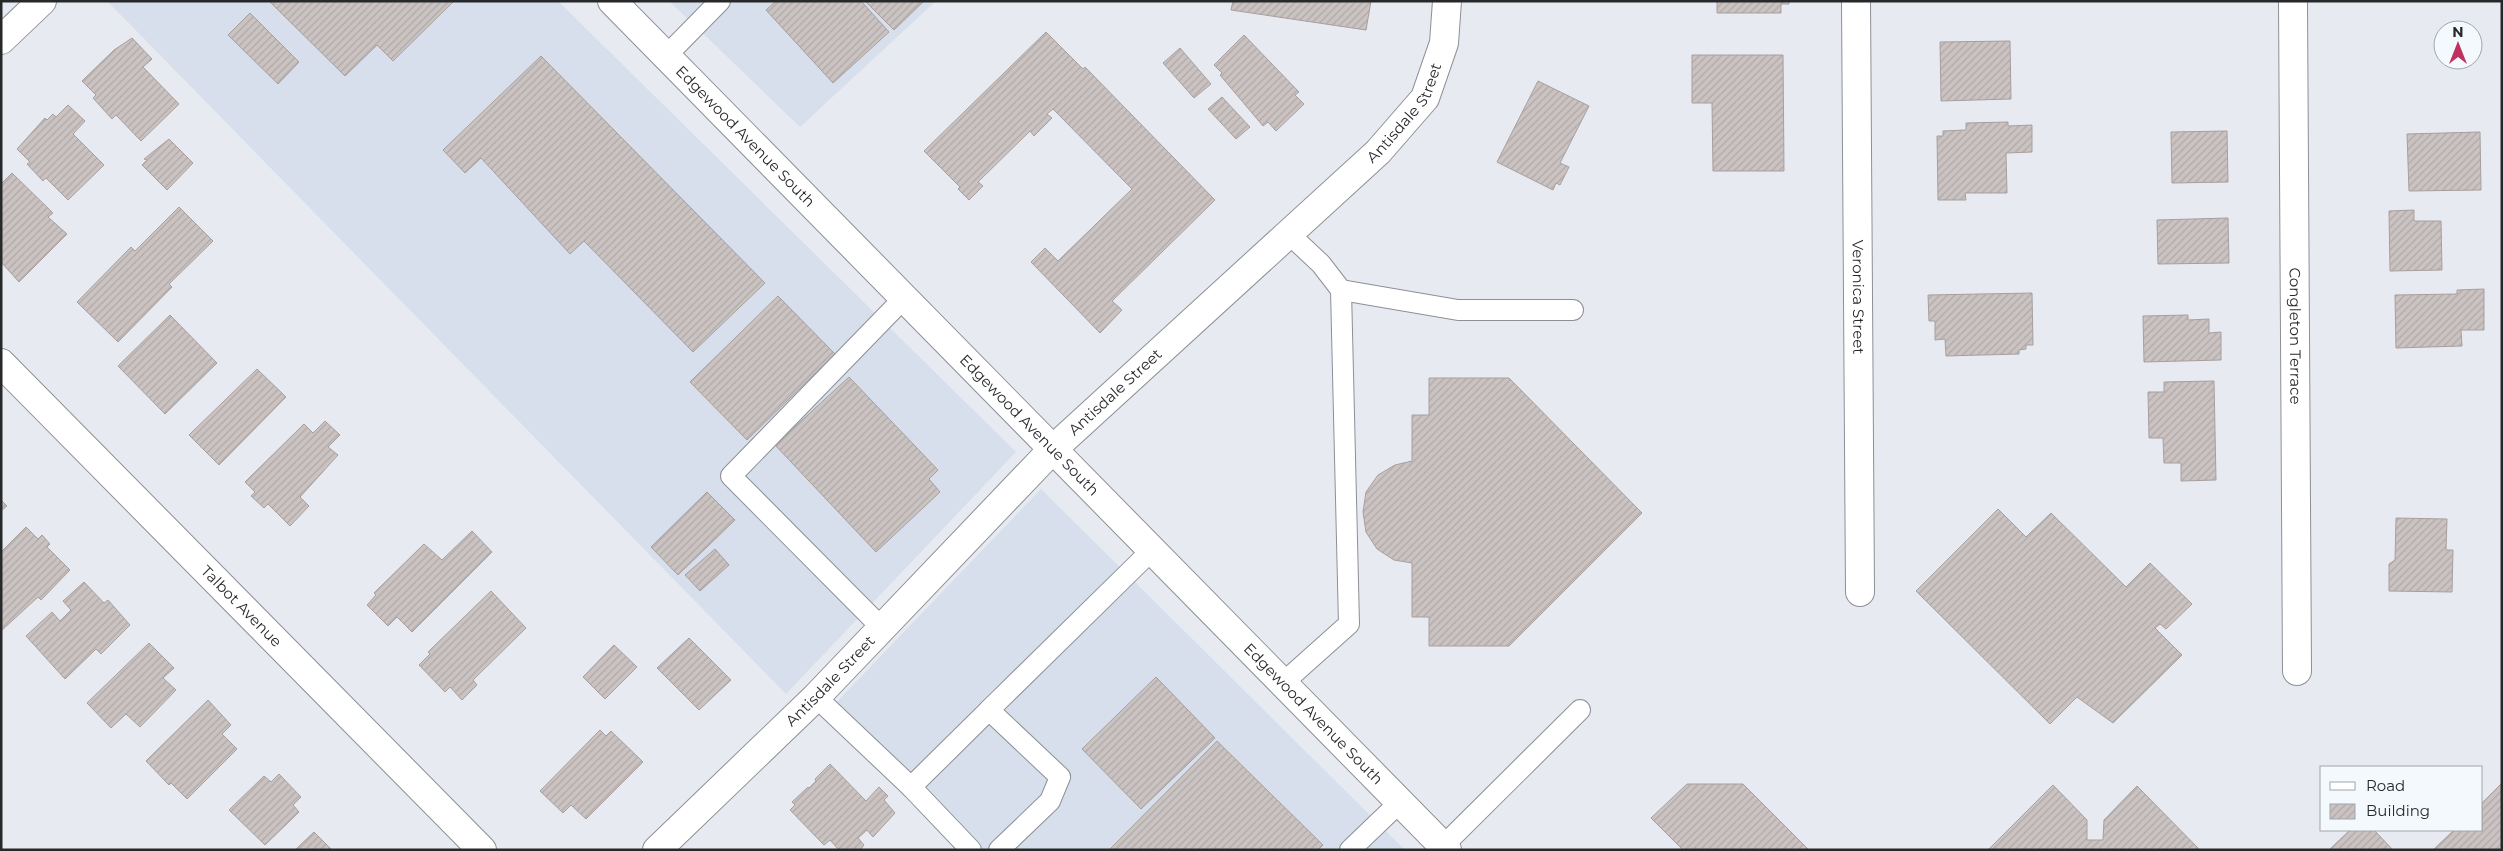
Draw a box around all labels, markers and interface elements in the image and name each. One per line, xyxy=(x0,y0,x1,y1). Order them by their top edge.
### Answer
north arrow xyxy=(2433,20,2483,70)
text: N xyxy=(2452,23,2464,41)
street label: Antisdale Street xyxy=(1362,60,1445,167)
street label: Edgewood Avenue South xyxy=(672,61,819,211)
street label: Veronica Street xyxy=(1849,240,1868,354)
street label: Congleton Terrace xyxy=(2286,267,2305,405)
street label: Antisdale Street xyxy=(1064,344,1166,439)
street label: Edgewood Avenue South xyxy=(956,350,1103,500)
street label: Talbot Avenue xyxy=(197,561,286,651)
street label: Antisdale Street xyxy=(781,631,879,730)
street label: Edgewood Avenue South xyxy=(1240,639,1387,788)
legend xyxy=(2320,766,2483,831)
text: Road xyxy=(2366,776,2405,795)
text: Building xyxy=(2366,801,2430,820)

